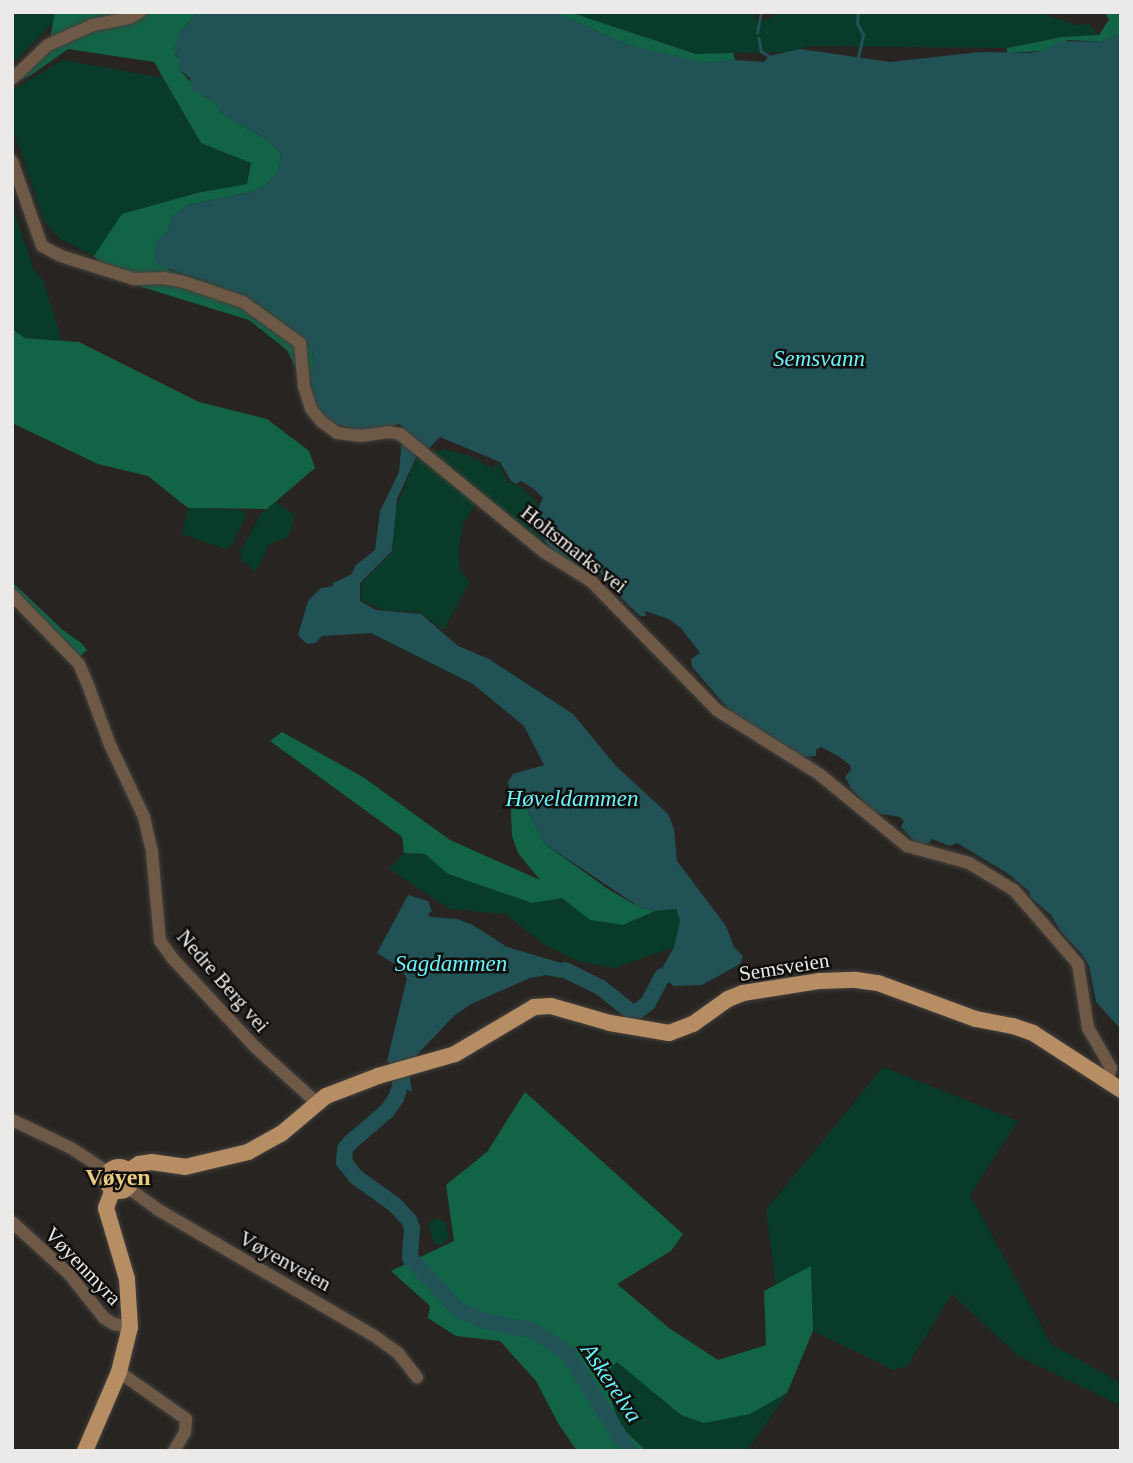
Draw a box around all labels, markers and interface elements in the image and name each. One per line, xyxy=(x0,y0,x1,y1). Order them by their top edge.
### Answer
water label: Semsvann xyxy=(773,345,865,373)
street label: Holtsmarks vei xyxy=(516,500,632,598)
water label: Høveldammen xyxy=(506,785,638,813)
street label: Nedre Berg vei xyxy=(172,924,274,1038)
street label: Semsveien xyxy=(737,947,831,987)
water label: Sagdammen xyxy=(395,950,507,978)
district label: Vøyen xyxy=(85,1164,151,1192)
street label: Vøyenmyra xyxy=(40,1222,126,1310)
street label: Vøyenveien xyxy=(235,1225,335,1297)
water label: Askerelva xyxy=(574,1338,648,1428)

